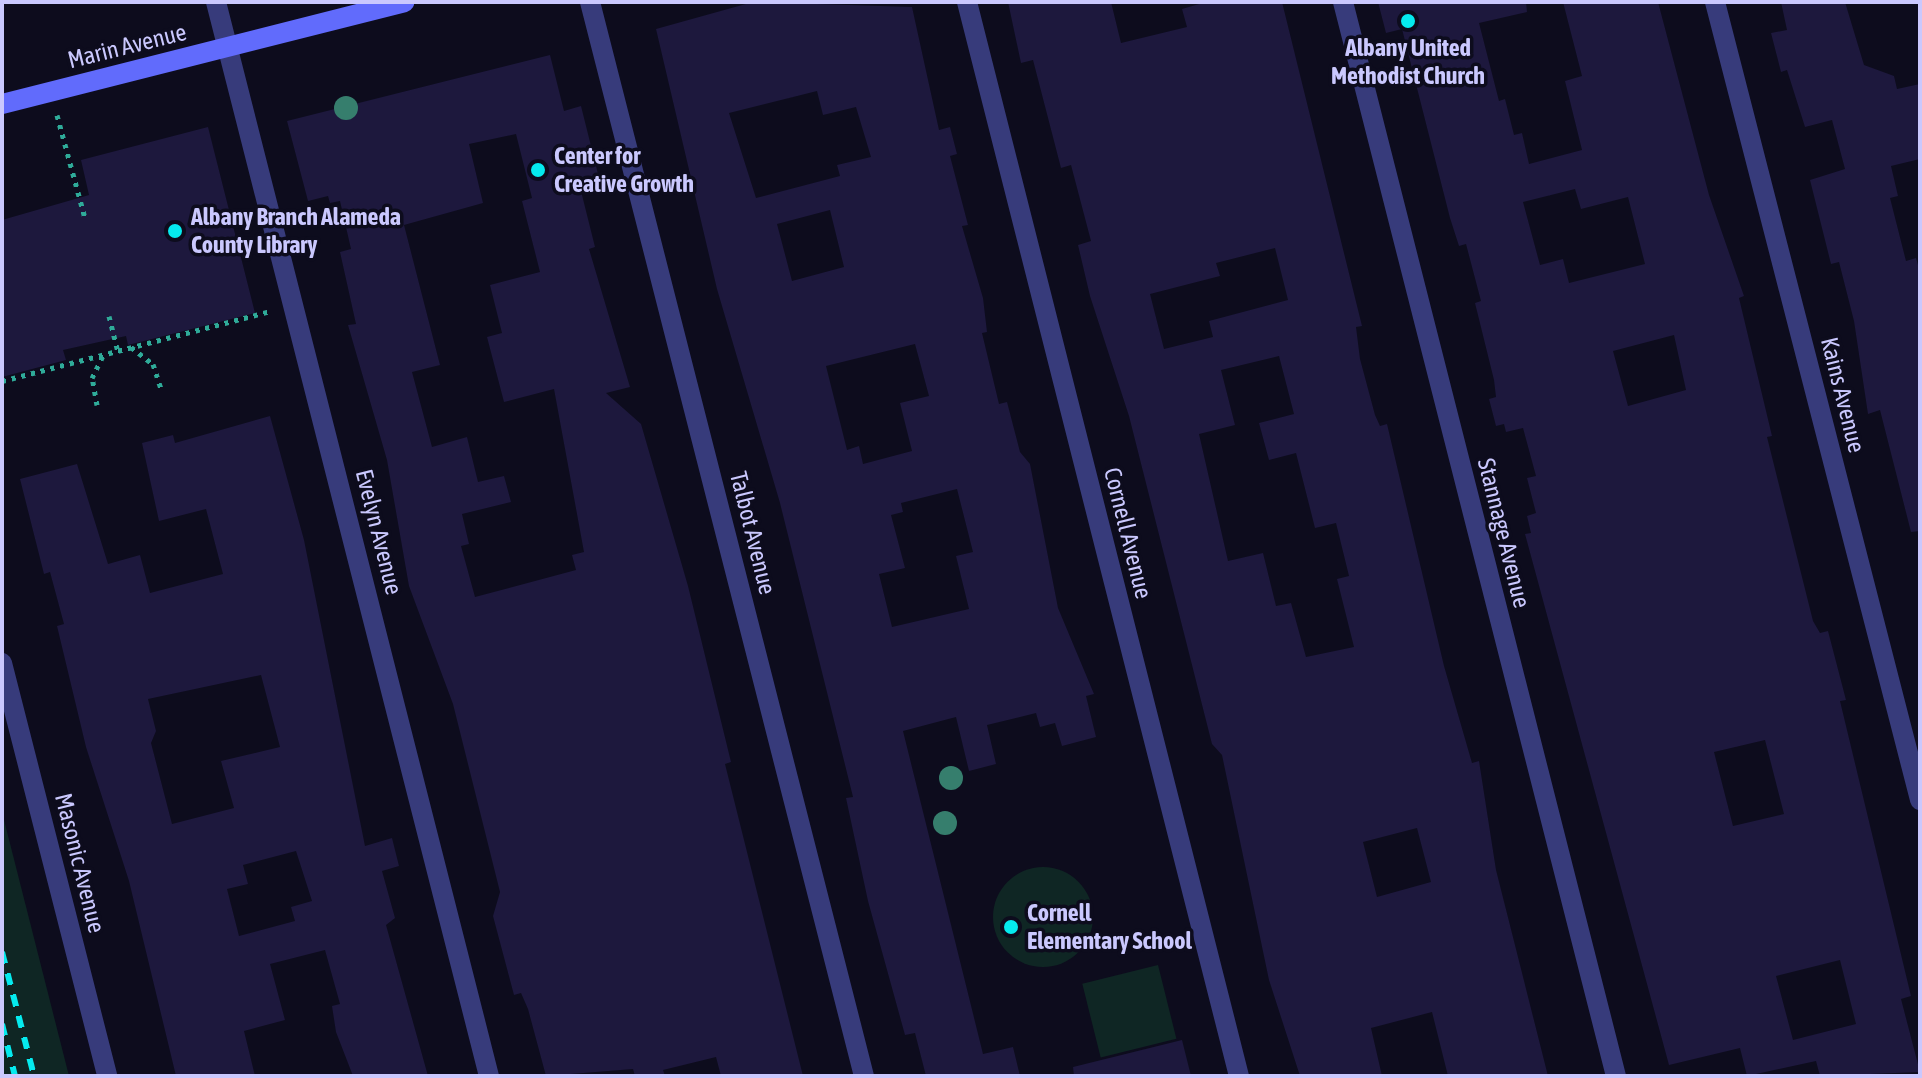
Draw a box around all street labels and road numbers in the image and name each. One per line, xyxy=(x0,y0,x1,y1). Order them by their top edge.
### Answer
street label: Marin Avenue xyxy=(65,17,189,75)
street label: Kains Avenue xyxy=(1815,334,1871,456)
street label: Stannage Avenue xyxy=(1472,455,1536,611)
street label: Cornell Avenue xyxy=(1098,464,1158,602)
street label: Evelyn Avenue xyxy=(350,466,408,598)
street label: Talbot Avenue xyxy=(724,469,782,597)
street label: Masonic Avenue xyxy=(49,790,111,936)

